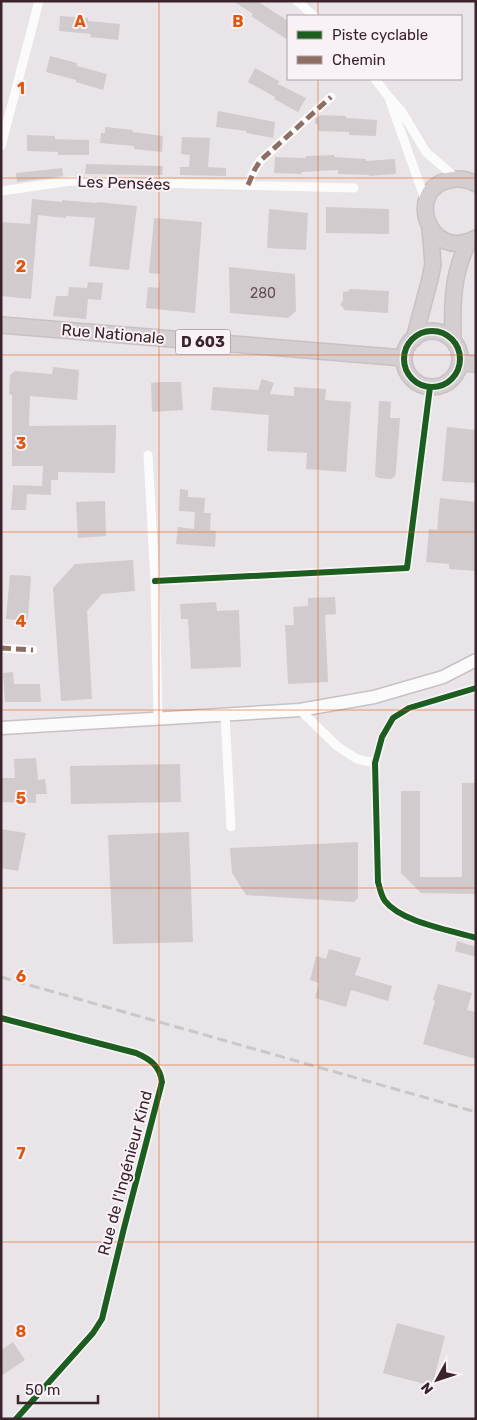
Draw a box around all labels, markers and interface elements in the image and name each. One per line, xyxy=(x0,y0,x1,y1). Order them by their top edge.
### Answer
text: A xyxy=(74,12,86,31)
text: B xyxy=(232,12,244,31)
legend xyxy=(287,15,462,80)
text: Piste cyclable xyxy=(332,26,428,44)
text: Chemin xyxy=(332,51,386,69)
text: 1 xyxy=(17,79,25,98)
street label: Les Pensées xyxy=(77,172,171,194)
text: 2 xyxy=(16,257,26,276)
house number: 280 xyxy=(250,285,276,302)
street label: Rue Nationale xyxy=(61,320,165,348)
road number: D 603 xyxy=(176,330,230,354)
text: 3 xyxy=(16,434,26,453)
text: 4 xyxy=(16,612,27,631)
text: 5 xyxy=(16,789,26,808)
text: 6 xyxy=(16,967,26,986)
street label: Rue de l'Ingénieur Kind xyxy=(94,1089,156,1257)
text: 7 xyxy=(16,1144,26,1163)
text: 8 xyxy=(16,1322,27,1341)
north arrow xyxy=(412,1355,462,1405)
scale bar xyxy=(18,1372,98,1404)
text: N xyxy=(418,1379,437,1397)
text: 50 m xyxy=(25,1381,60,1399)

